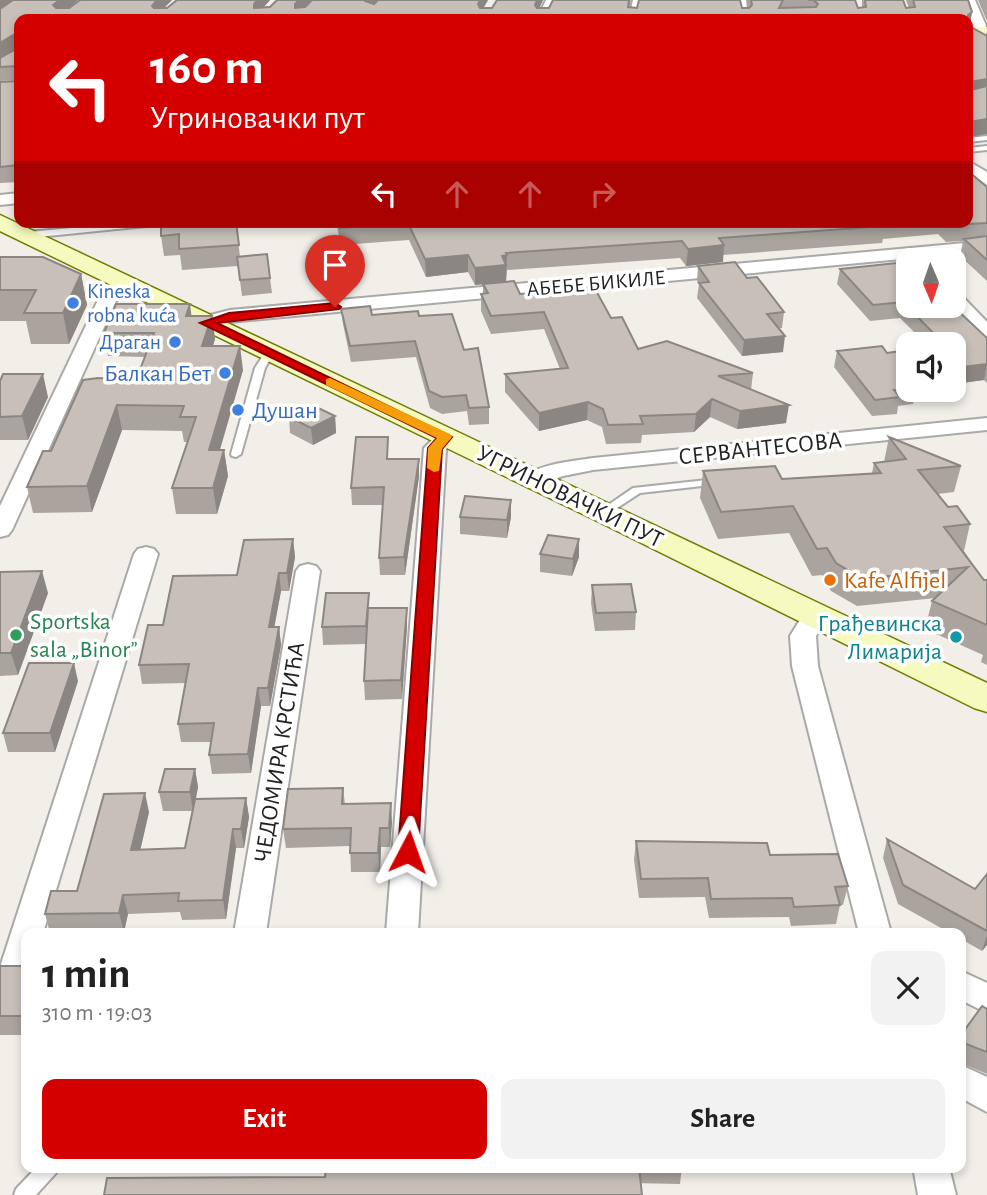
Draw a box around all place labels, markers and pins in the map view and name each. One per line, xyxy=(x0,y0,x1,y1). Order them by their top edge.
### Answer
pin xyxy=(305,235,365,307)
place label: Kineska robna kuća xyxy=(87,281,177,326)
marker: Kineska robna kuća xyxy=(65,295,81,311)
place label: Драган xyxy=(99,332,161,353)
marker: Драган xyxy=(167,334,183,350)
place label: Балкан Бет xyxy=(104,362,211,386)
marker: Балкан Бет xyxy=(217,365,233,381)
place label: Душан xyxy=(252,399,318,423)
marker: Душан xyxy=(230,402,246,418)
place label: Kafe Alfijel xyxy=(844,569,946,593)
marker: Kafe Alfijel xyxy=(822,572,838,588)
place label: Sportska sala „Binor” xyxy=(30,610,138,662)
place label: Грађевинска Лимарија xyxy=(817,612,942,664)
marker: Sportska sala „Binor” xyxy=(8,627,24,643)
marker: Грађевинска Лимарија xyxy=(948,629,964,645)

